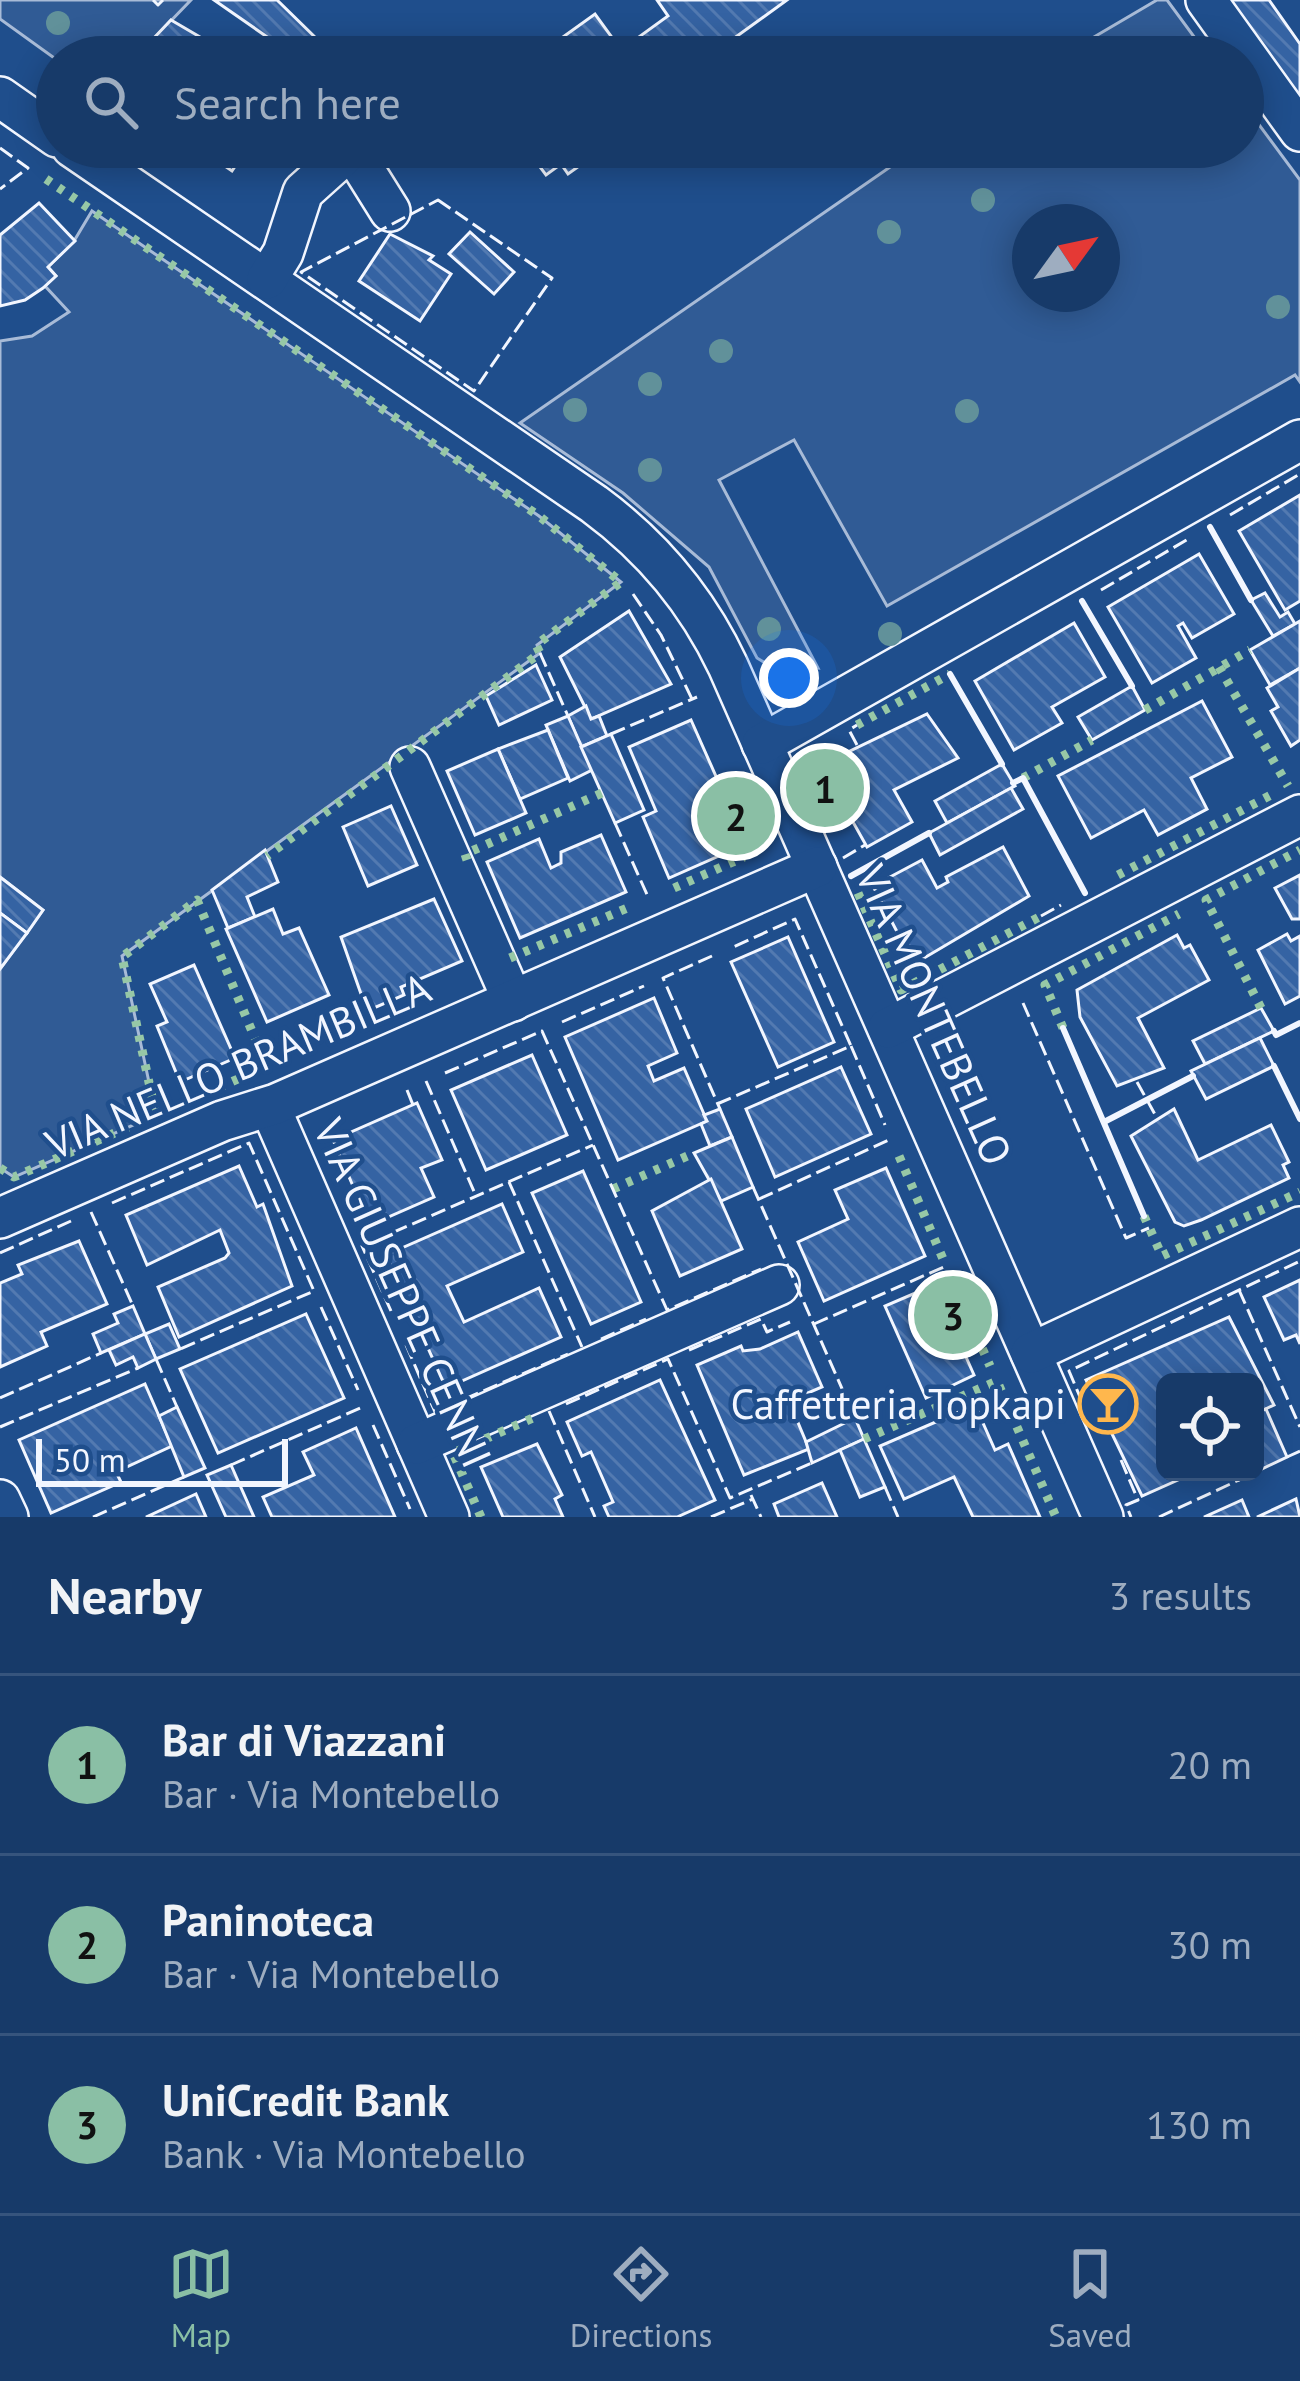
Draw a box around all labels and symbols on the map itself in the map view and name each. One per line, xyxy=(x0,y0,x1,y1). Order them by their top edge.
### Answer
north arrow xyxy=(1012,204,1120,312)
your location xyxy=(759,648,819,708)
pin: 1 xyxy=(786,743,864,833)
pin: 2 xyxy=(697,771,775,861)
street label: VIA MONTEBELLO xyxy=(843,855,1025,1173)
street label: VIA NELLO BRAMBILLA xyxy=(36,959,439,1172)
street label: VIA GIUSEPPE CENNI xyxy=(301,1109,505,1476)
pin: 3 xyxy=(914,1270,992,1360)
bar icon: Caffetteria Topkapi xyxy=(1077,1373,1139,1435)
place label: Caffetteria Topkapi xyxy=(731,1376,1066,1431)
scale bar xyxy=(36,1433,288,1486)

